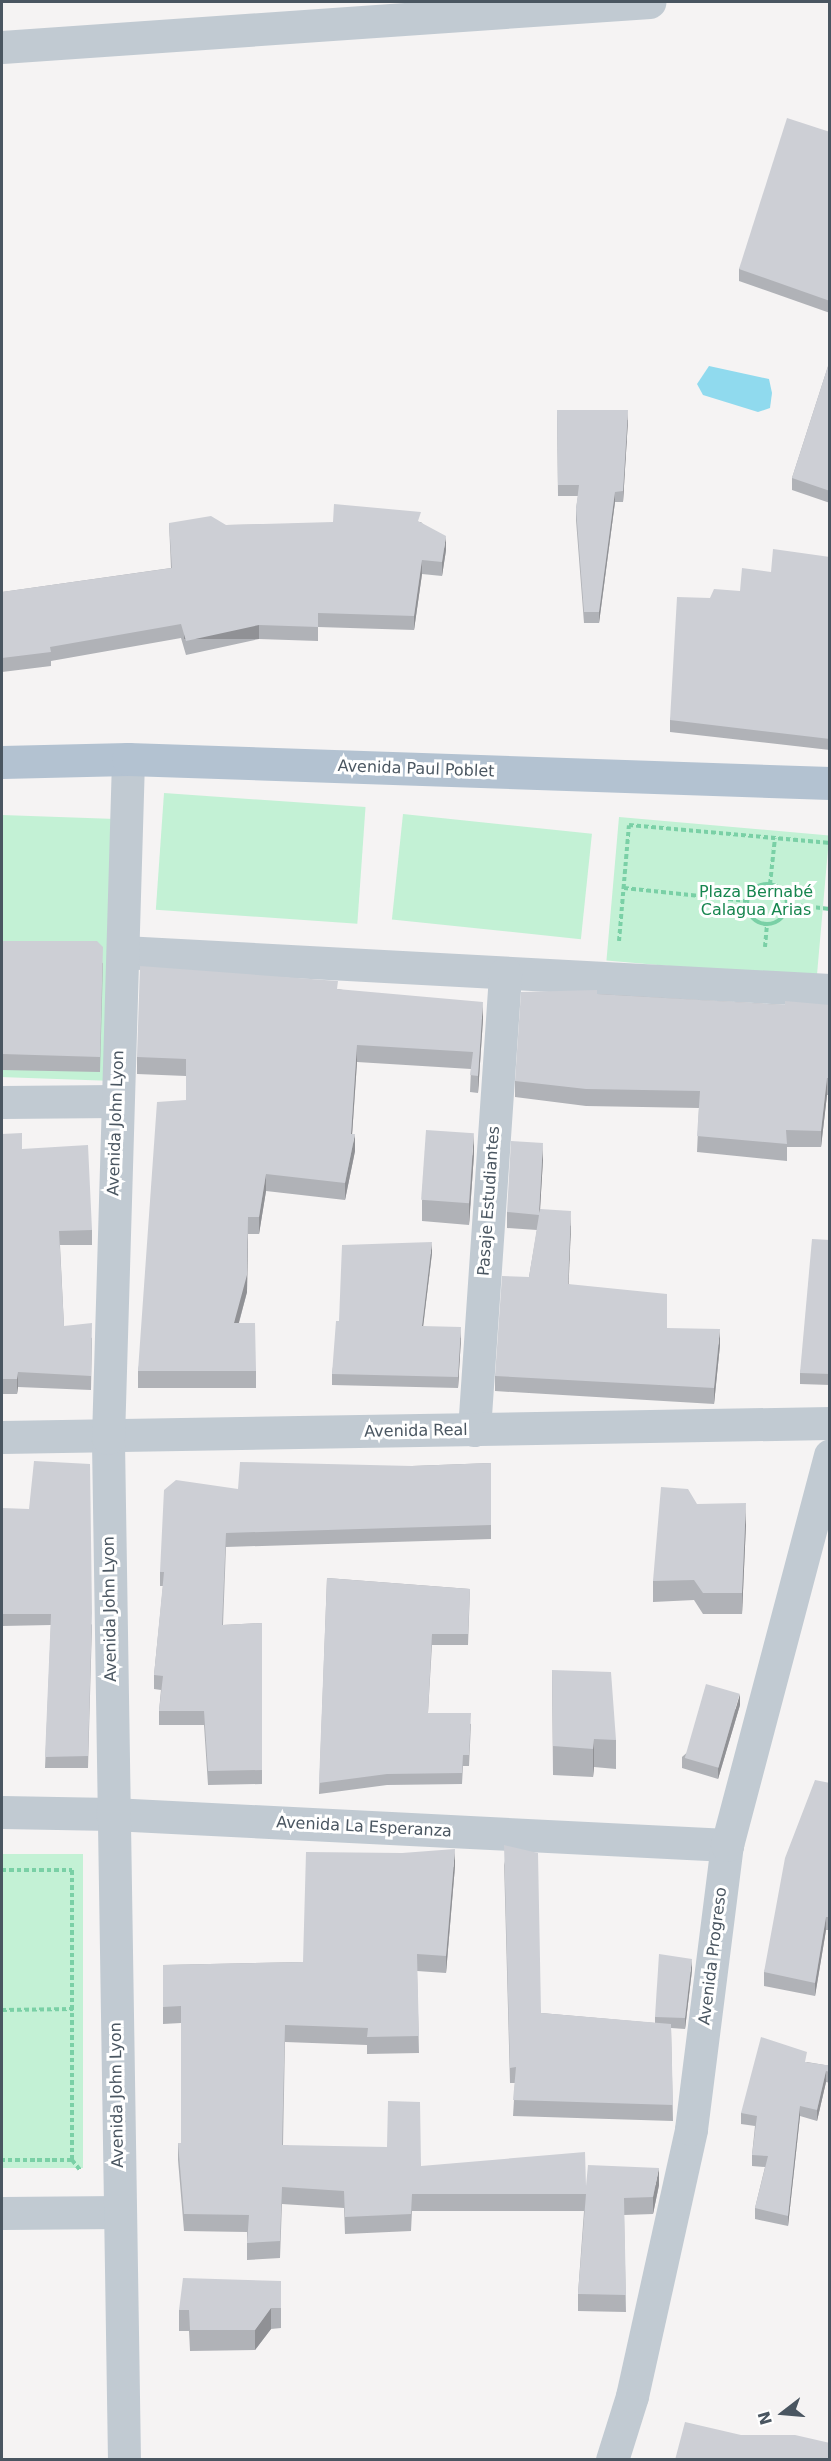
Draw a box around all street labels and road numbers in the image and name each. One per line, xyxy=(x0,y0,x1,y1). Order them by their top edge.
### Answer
street label: Avenida Paul Poblet xyxy=(337,757,495,781)
street label: Avenida John Lyon xyxy=(104,1050,128,1196)
street label: Pasaje Estudiantes xyxy=(474,1125,504,1277)
street label: Avenida Real xyxy=(364,1420,468,1442)
street label: Avenida John Lyon xyxy=(99,1536,121,1682)
street label: Avenida La Esperanza xyxy=(276,1813,452,1841)
street label: Avenida Progreso xyxy=(695,1886,731,2026)
street label: Avenida John Lyon xyxy=(106,2022,128,2168)

